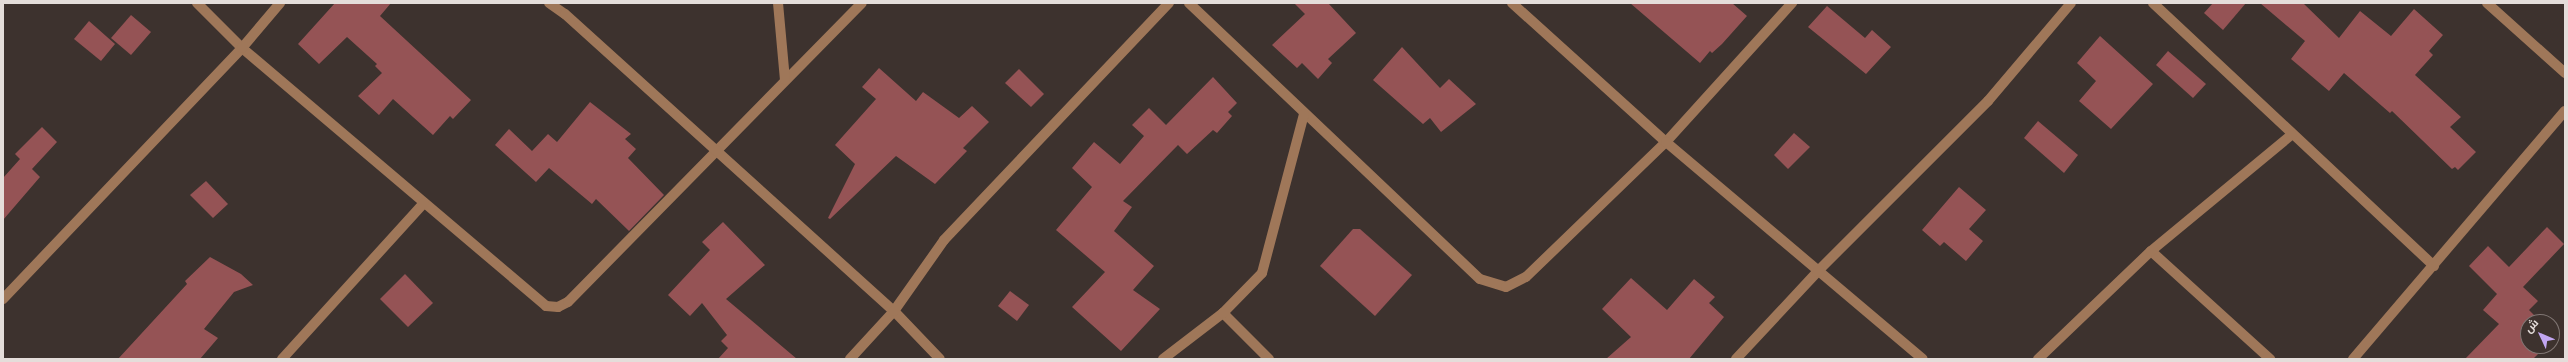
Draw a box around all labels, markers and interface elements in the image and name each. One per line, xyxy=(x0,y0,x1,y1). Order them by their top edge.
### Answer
north arrow xyxy=(2520,314,2560,354)
text: ش xyxy=(2522,316,2541,336)

